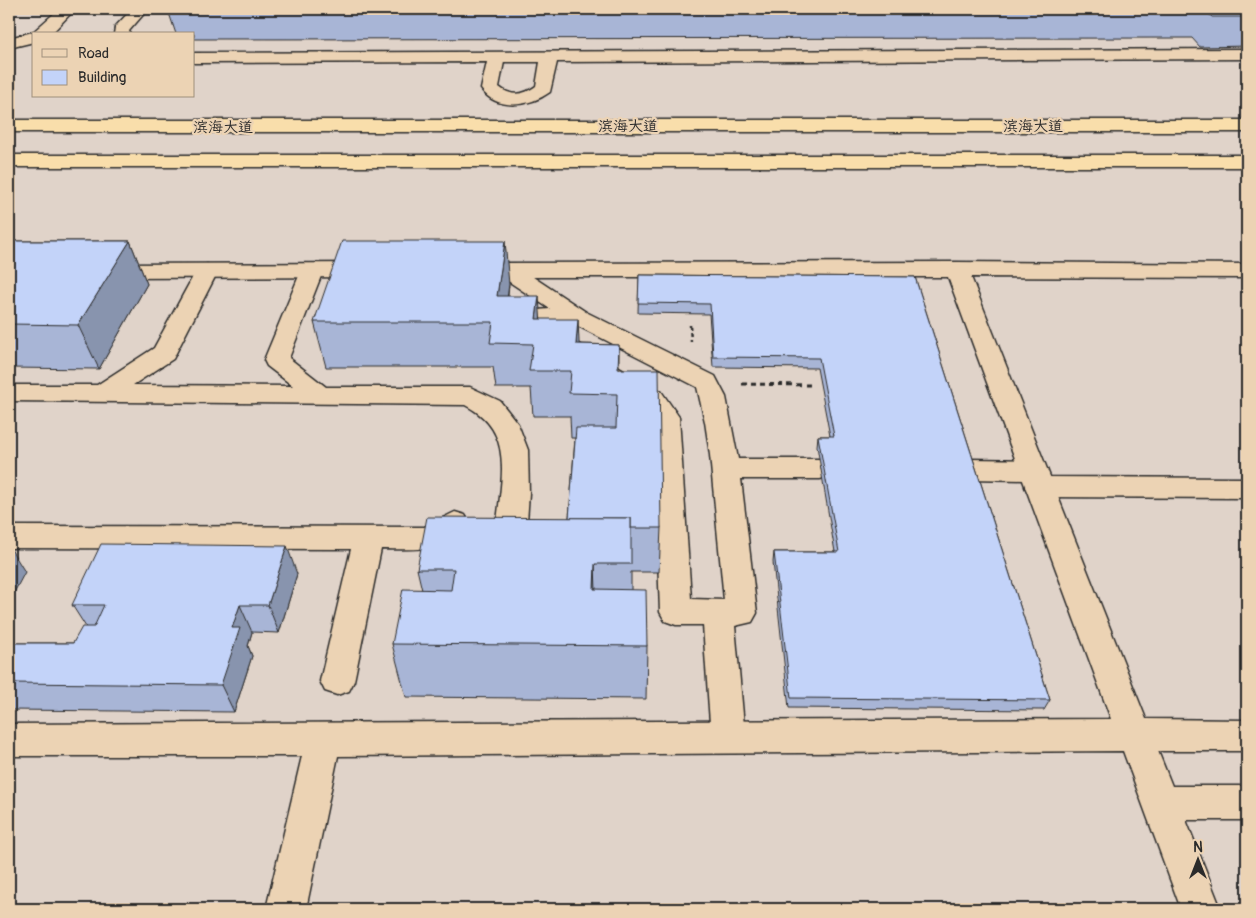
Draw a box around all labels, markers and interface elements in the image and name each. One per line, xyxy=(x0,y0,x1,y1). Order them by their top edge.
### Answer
legend xyxy=(32,32,195,98)
text: Road xyxy=(78,44,109,63)
text: Building xyxy=(78,68,126,87)
street label: 滨海大道 xyxy=(598,117,658,136)
street label: 滨海大道 xyxy=(1003,117,1063,136)
street label: 滨海大道 xyxy=(193,118,253,137)
north arrow xyxy=(1174,836,1224,886)
text: N xyxy=(1193,839,1203,856)

